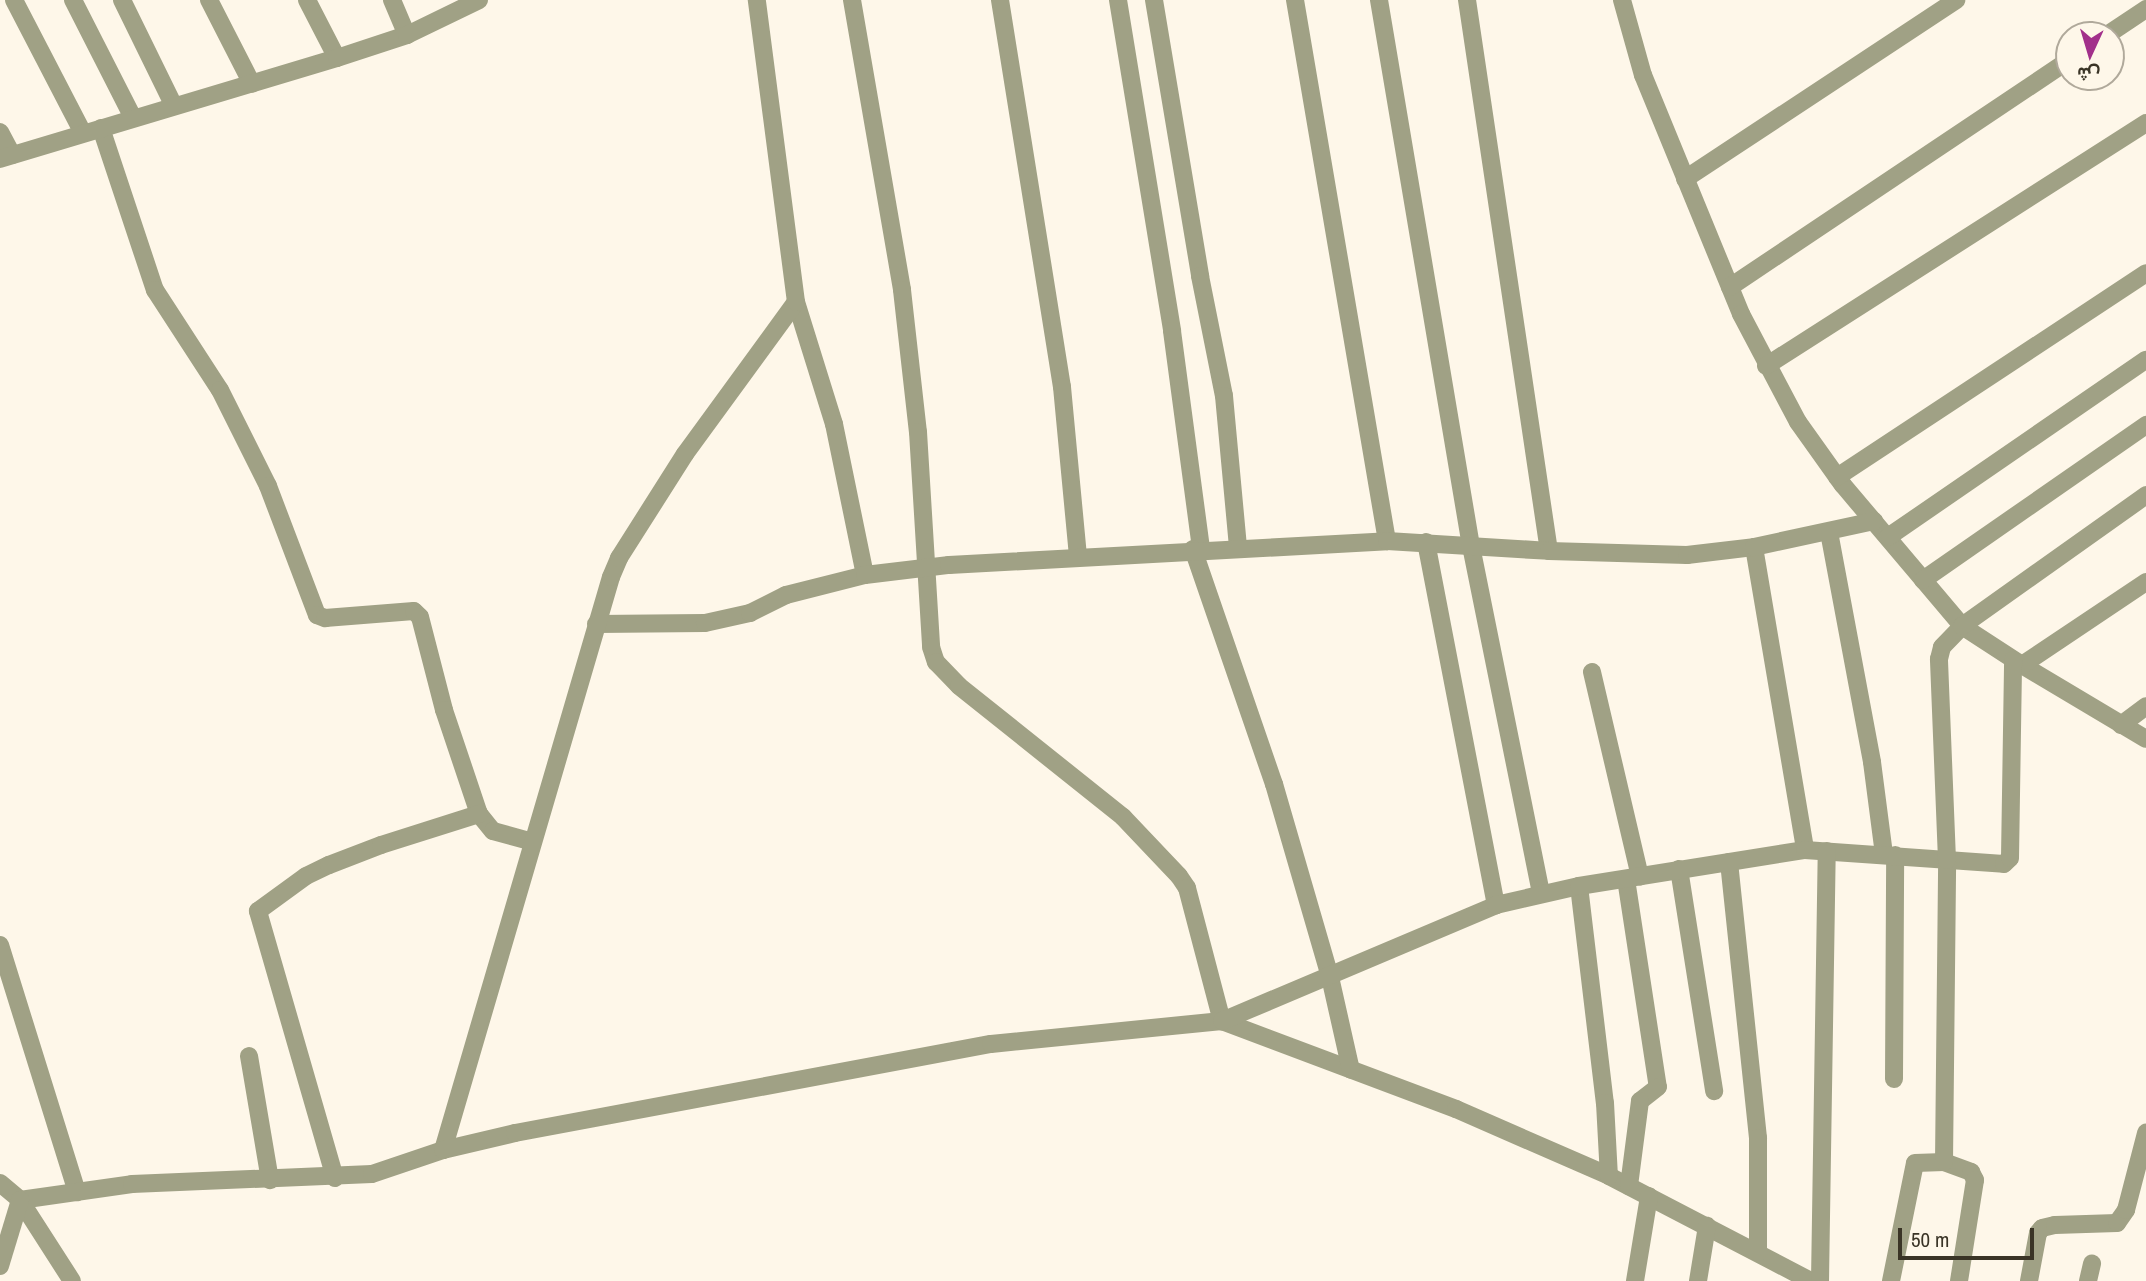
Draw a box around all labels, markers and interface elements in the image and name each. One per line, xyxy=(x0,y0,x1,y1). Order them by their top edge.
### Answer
north arrow xyxy=(2055,21,2125,91)
text: ش xyxy=(2076,61,2101,89)
scale bar xyxy=(1901,1214,2038,1258)
text: 50 m xyxy=(1911,1225,1949,1254)

